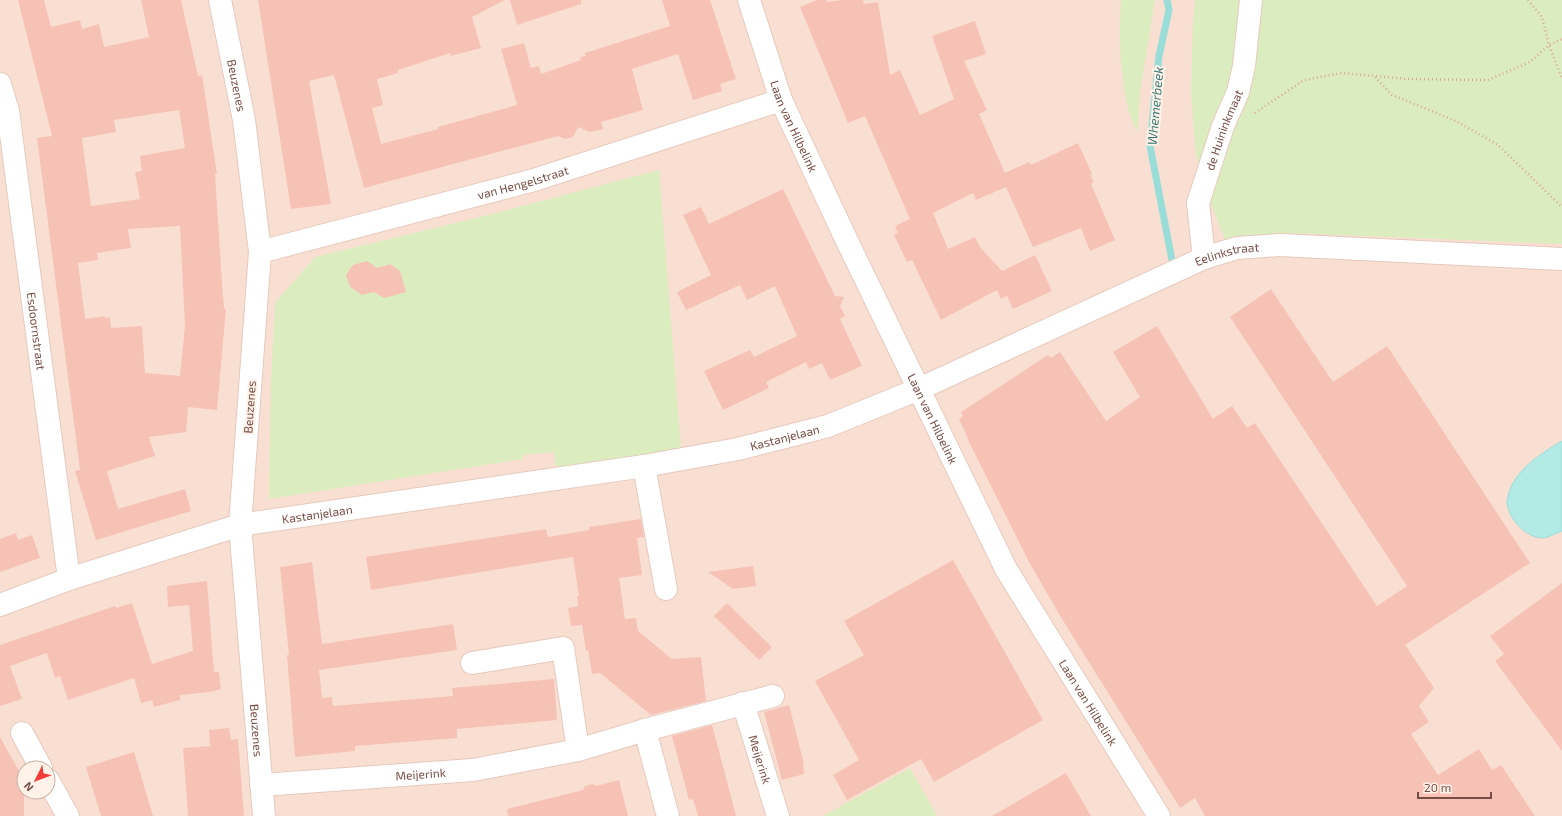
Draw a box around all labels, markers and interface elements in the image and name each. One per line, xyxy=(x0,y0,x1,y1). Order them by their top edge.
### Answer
street label: Beuzenes xyxy=(225,58,249,113)
water label: Whemerbeek xyxy=(1144,66,1166,146)
street label: Laan van Hilbelink xyxy=(768,78,821,174)
street label: de Huininkmaat xyxy=(1202,87,1245,172)
street label: van Hengelstraat xyxy=(476,162,571,202)
street label: Eelinkstraat xyxy=(1192,239,1260,268)
street label: Esdoornstraat xyxy=(25,291,49,371)
street label: Laan van Hilbelink xyxy=(905,371,961,466)
street label: Beuzenes xyxy=(240,380,258,434)
street label: Kastanjelaan xyxy=(748,421,821,453)
street label: Kastanjelaan xyxy=(281,502,353,526)
street label: Laan van Hilbelink xyxy=(1057,657,1121,748)
street label: Beuzenes xyxy=(248,703,266,757)
street label: Meijerink xyxy=(746,733,775,785)
north arrow xyxy=(16,760,56,800)
street label: Meijerink xyxy=(395,765,446,782)
scale bar xyxy=(1418,774,1491,800)
text: N xyxy=(21,780,36,794)
text: 20 m xyxy=(1424,780,1451,794)

